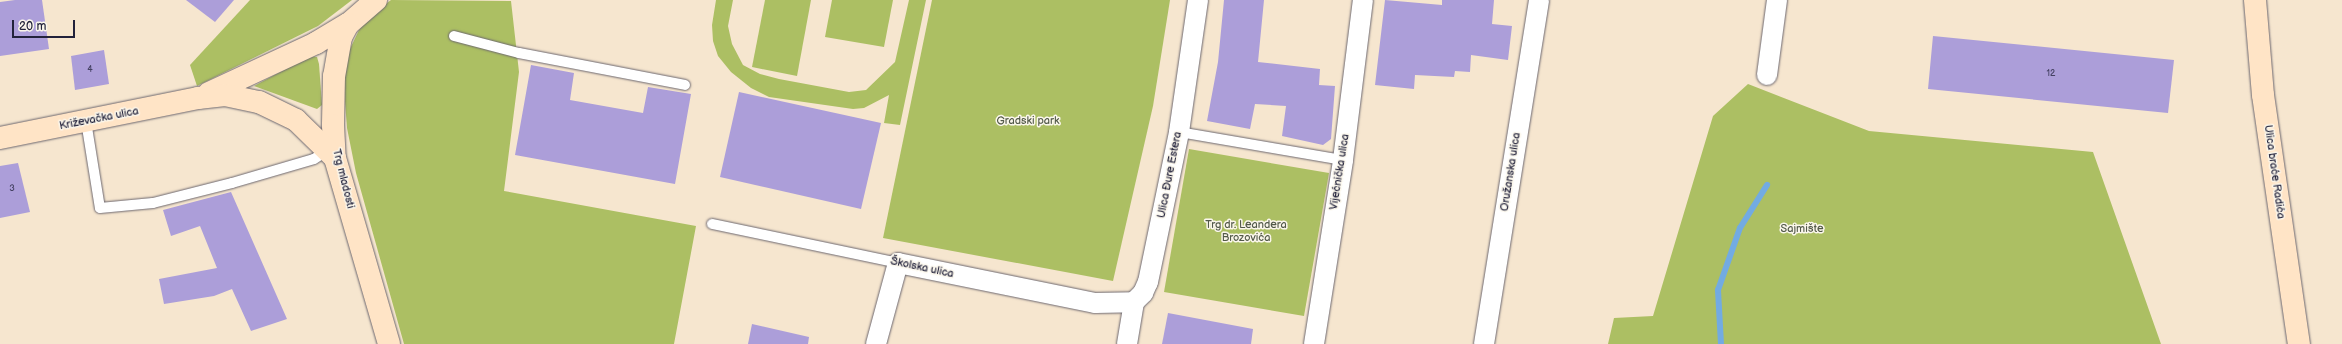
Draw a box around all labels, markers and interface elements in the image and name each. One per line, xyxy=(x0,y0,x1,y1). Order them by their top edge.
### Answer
scale bar xyxy=(14,12,77,38)
text: 20 m xyxy=(19,19,46,34)
house number: 4 xyxy=(87,65,93,75)
house number: 12 xyxy=(2047,69,2055,79)
street label: Križevačka ulica xyxy=(58,105,140,133)
park label: Gradski park xyxy=(997,114,1059,128)
street label: Ulica braće Radića xyxy=(2261,124,2287,220)
street label: Ulica Đure Estera xyxy=(1155,131,1185,219)
street label: Oružanska ulica xyxy=(1498,132,1524,212)
street label: Vijećnička ulica xyxy=(1327,133,1353,211)
street label: Trg mladosti xyxy=(329,148,357,210)
house number: 3 xyxy=(9,184,15,194)
park label: Trg dr. Leandera Brozovića xyxy=(1205,219,1287,245)
park label: Sajmište xyxy=(1781,222,1823,236)
street label: Školska ulica xyxy=(889,255,955,281)

